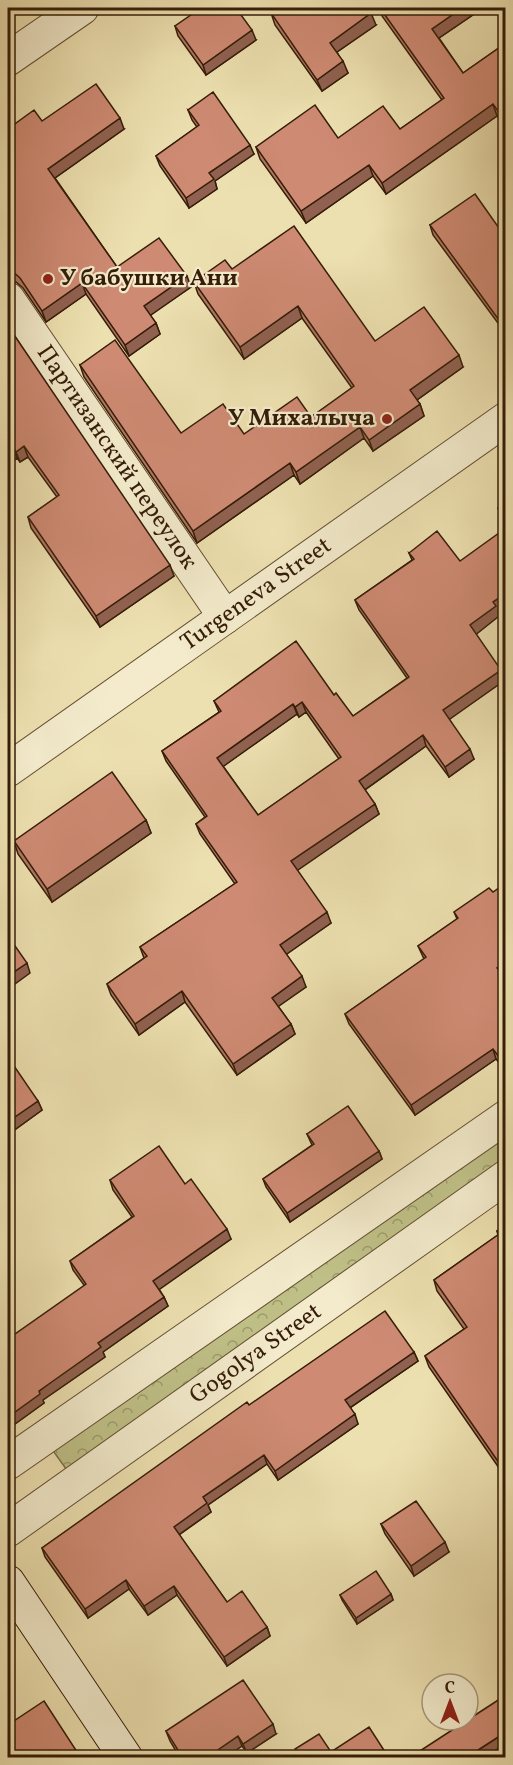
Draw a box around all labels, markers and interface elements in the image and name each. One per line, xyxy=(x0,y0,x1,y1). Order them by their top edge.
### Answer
place label: У бабушки Ани xyxy=(60,262,238,296)
marker: У бабушки Ани xyxy=(41,272,55,286)
street label: Партизанский переулок xyxy=(27,339,205,577)
place label: У Михалыча xyxy=(228,402,375,436)
marker: У Михалыча xyxy=(380,412,394,426)
street label: Turgeneva Street xyxy=(174,530,339,660)
street label: Gogolya Street xyxy=(183,1296,329,1413)
north arrow xyxy=(420,1672,480,1732)
text: С xyxy=(445,1678,455,1700)

